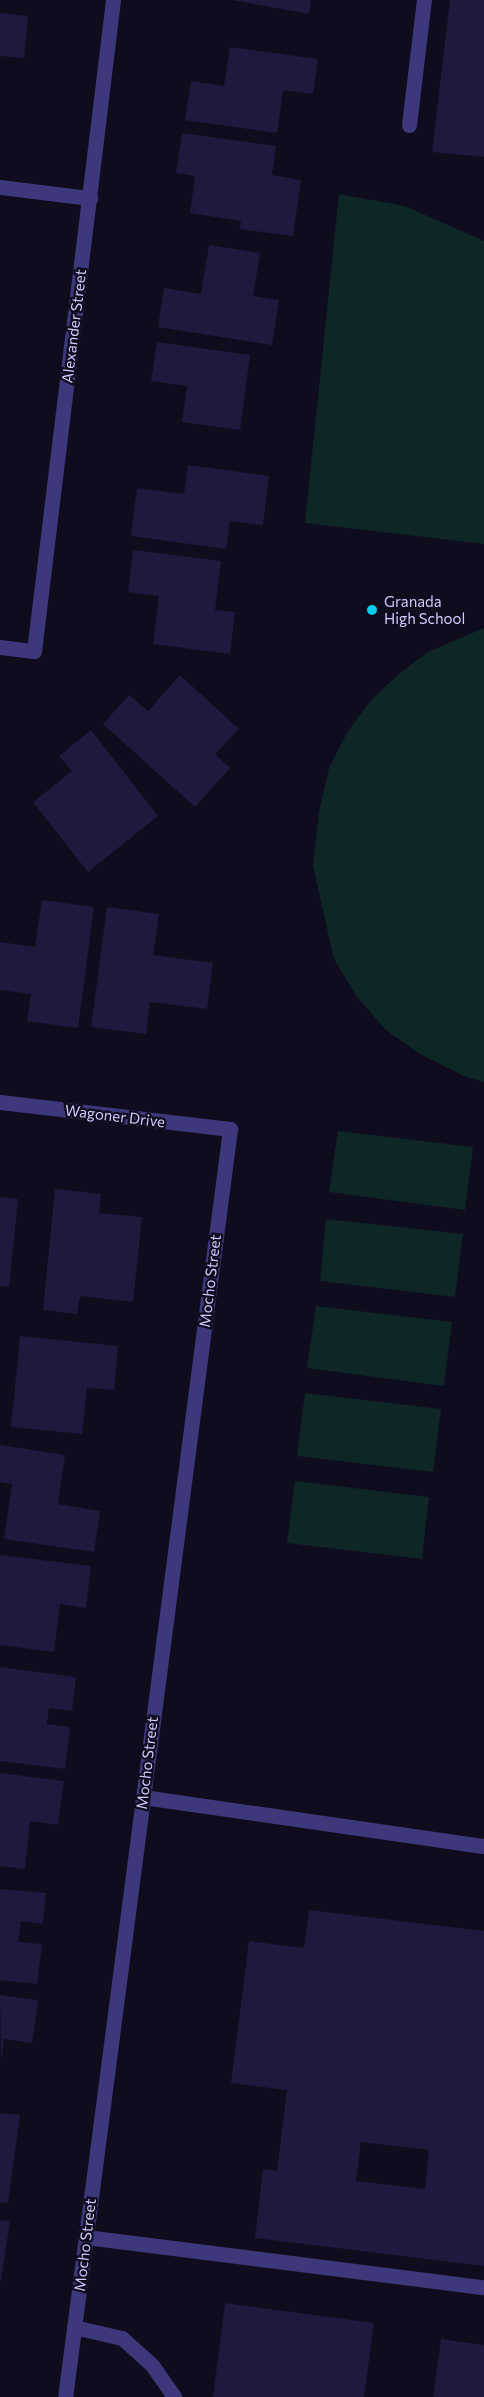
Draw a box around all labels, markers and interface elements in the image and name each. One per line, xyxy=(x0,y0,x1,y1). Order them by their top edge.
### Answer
street label: Alexander Street xyxy=(58,268,90,384)
place label: Granada High School xyxy=(384,592,465,627)
marker: Granada High School xyxy=(365,603,379,617)
street label: Wagoner Drive xyxy=(64,1101,166,1131)
street label: Mocho Street xyxy=(195,1233,225,1329)
street label: Mocho Street xyxy=(132,1715,162,1811)
street label: Mocho Street xyxy=(70,2197,100,2293)

